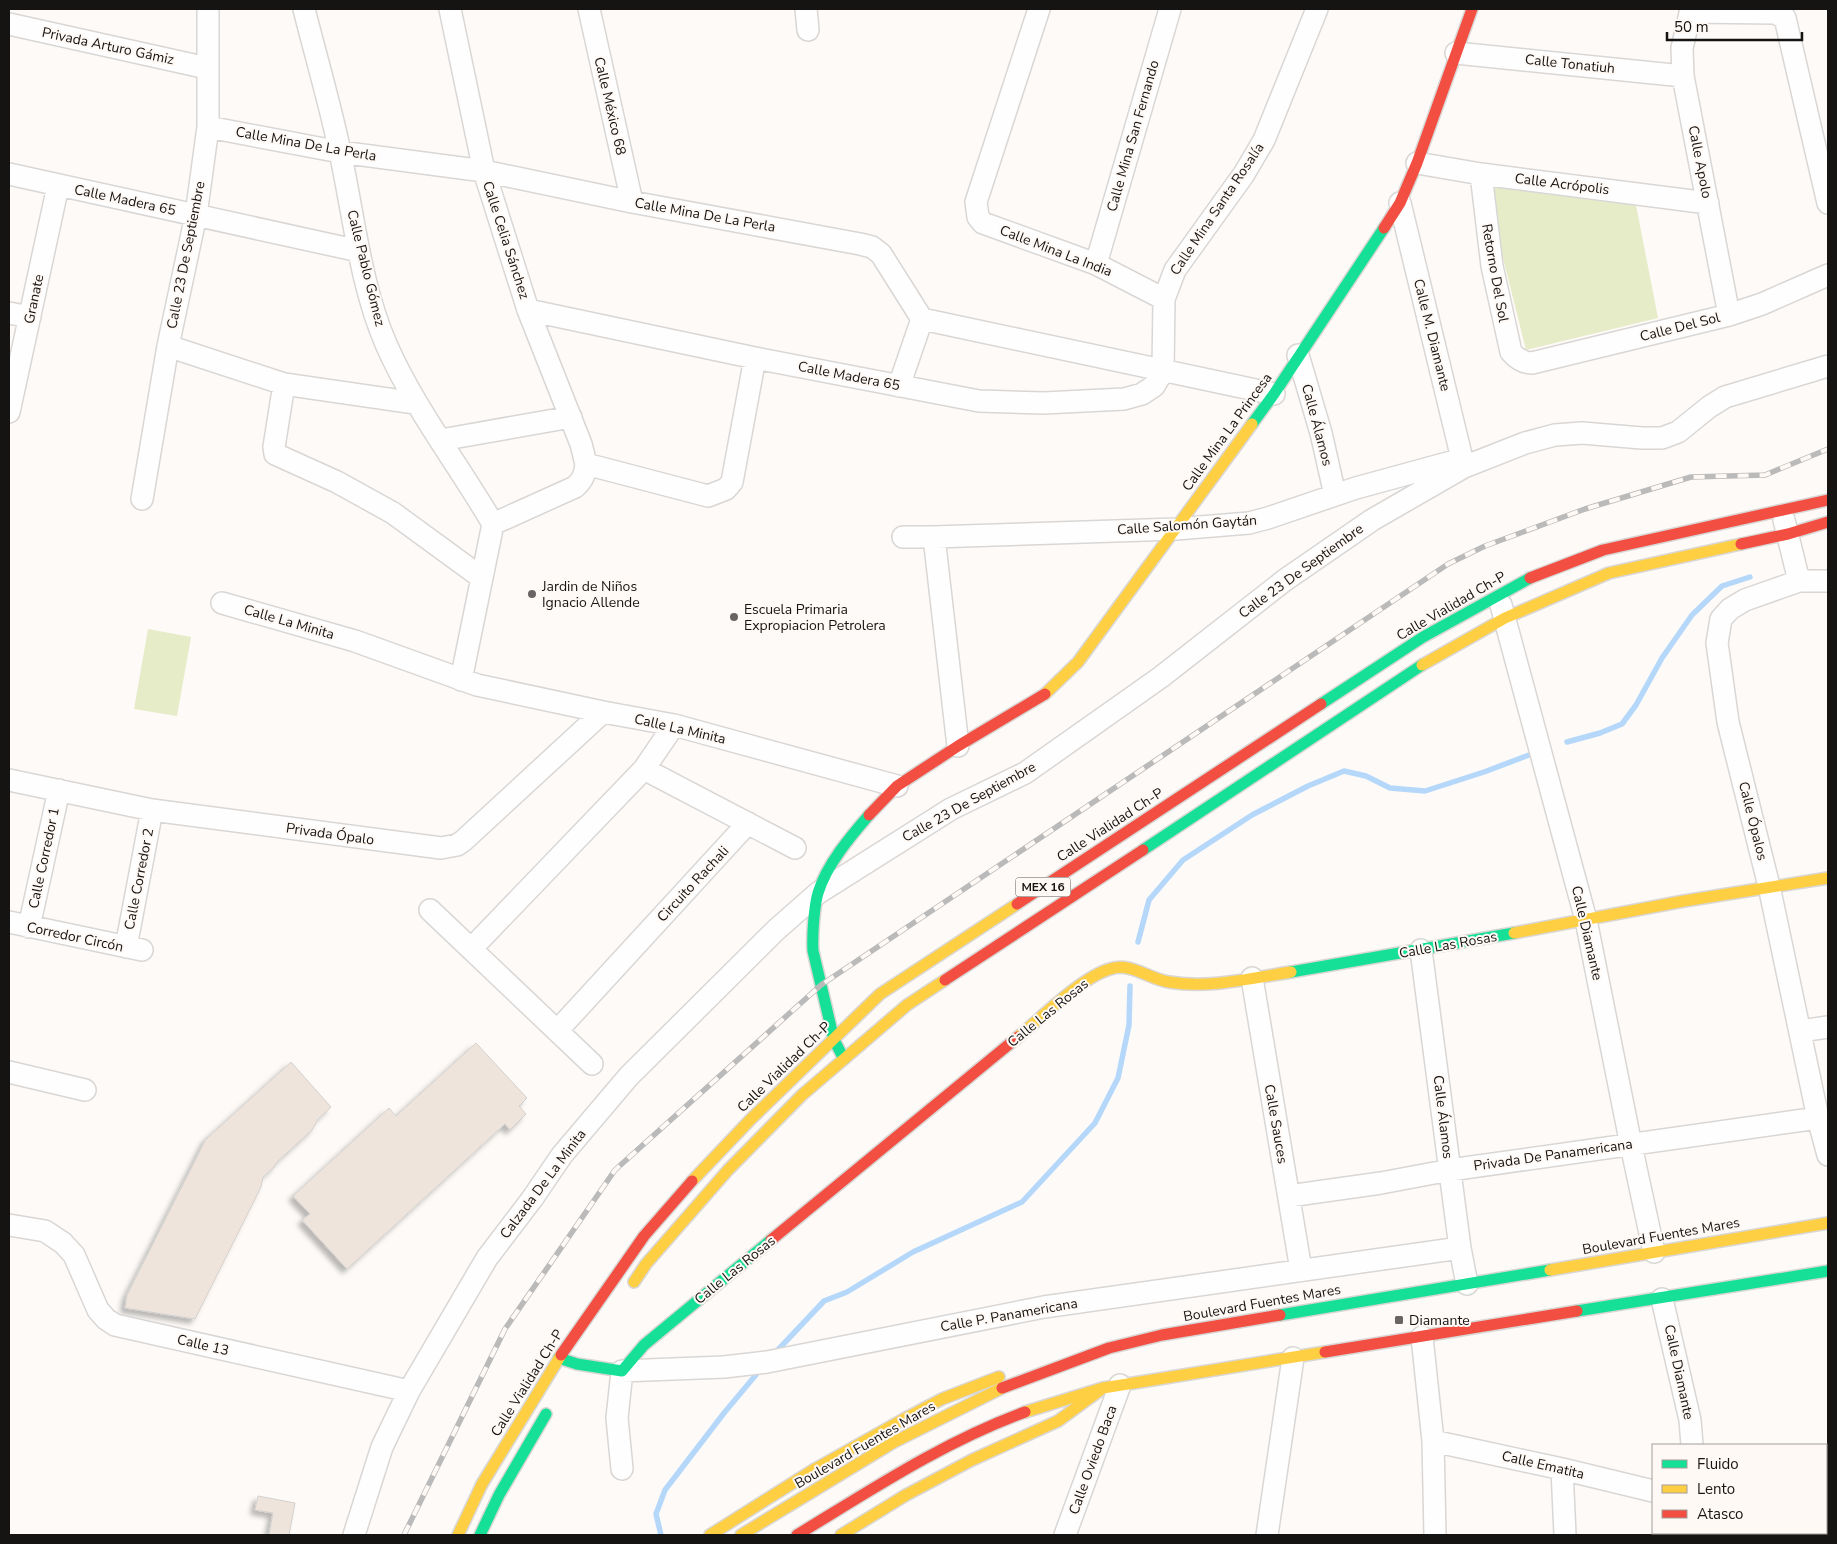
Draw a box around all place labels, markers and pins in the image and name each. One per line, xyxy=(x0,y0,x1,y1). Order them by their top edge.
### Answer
place label: Jardin de Niños Ignacio Allende xyxy=(541,577,640,612)
marker: Jardin de Niños Ignacio Allende xyxy=(526,588,538,600)
place label: Escuela Primaria Expropiacion Petrolera xyxy=(744,600,886,635)
marker: Escuela Primaria Expropiacion Petrolera xyxy=(728,611,740,623)
place label: Diamante xyxy=(1409,1311,1470,1330)
marker: Diamante xyxy=(1393,1314,1405,1326)

